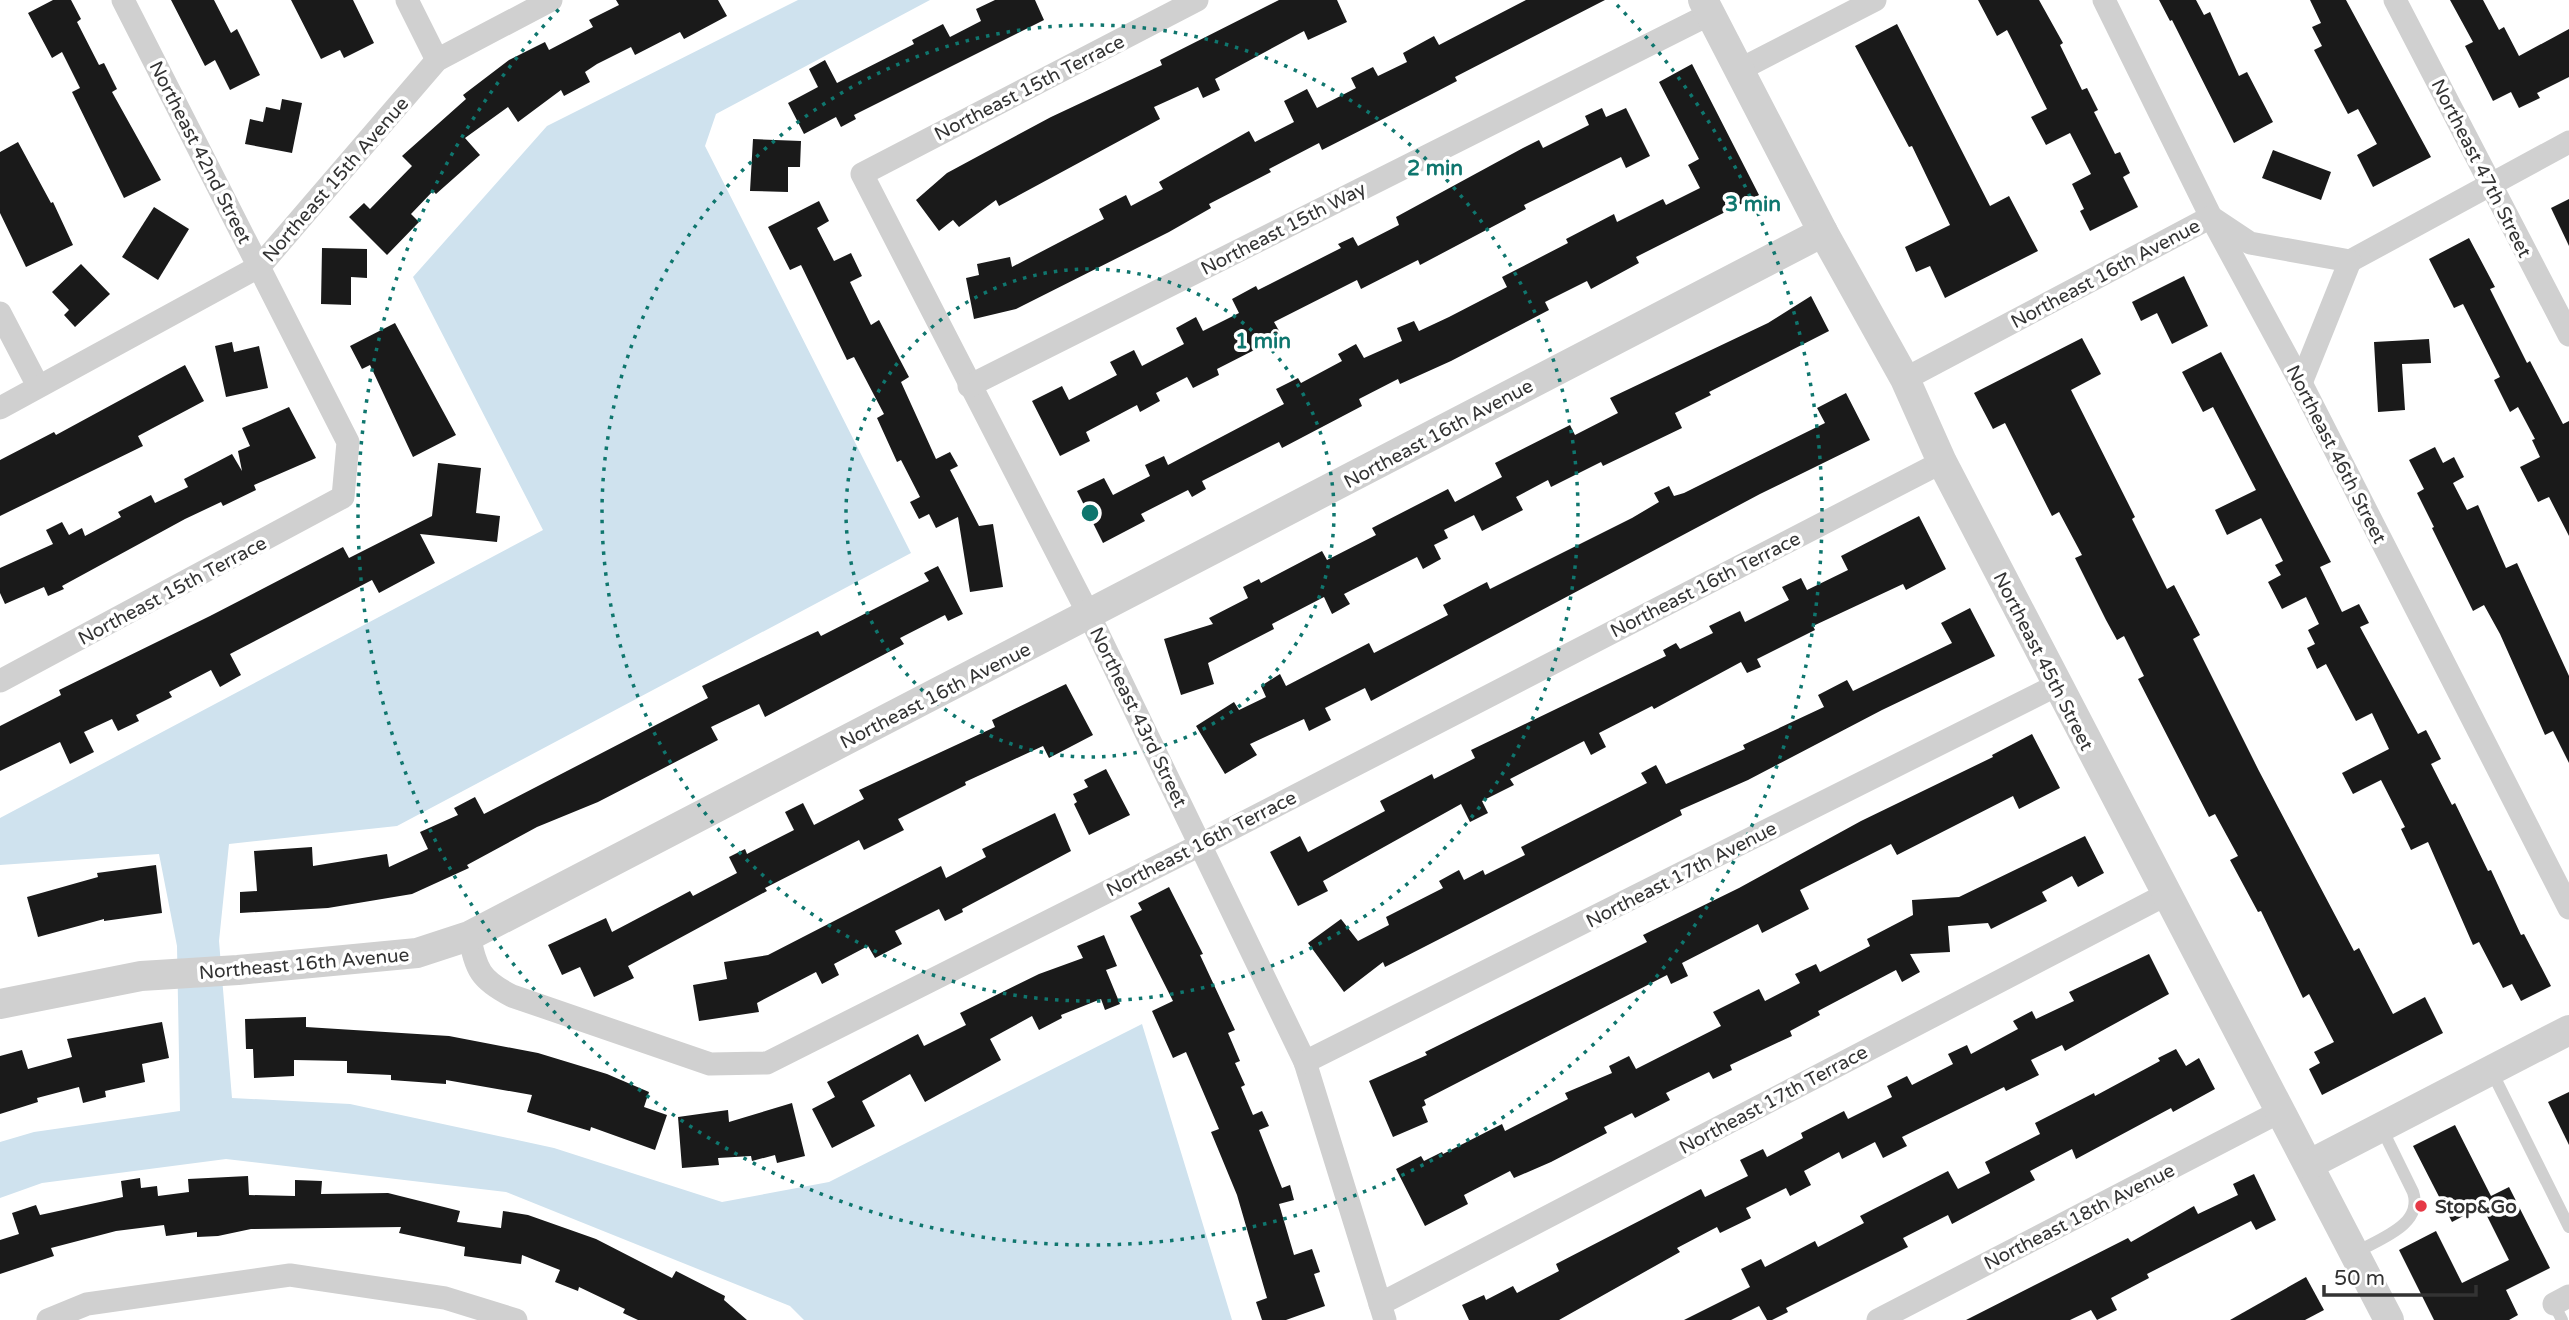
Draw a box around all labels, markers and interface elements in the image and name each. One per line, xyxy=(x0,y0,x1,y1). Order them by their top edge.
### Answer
street label: Northeast 15th Terrace xyxy=(931,30,1128,145)
street label: Northeast 42nd Street xyxy=(144,57,256,247)
street label: Northeast 47th Street xyxy=(2427,76,2536,261)
street label: Northeast 15th Avenue xyxy=(258,93,413,266)
text: 2 min xyxy=(1407,156,1463,181)
street label: Northeast 15th Way xyxy=(1197,178,1370,280)
text: 3 min xyxy=(1725,192,1781,217)
street label: Northeast 16th Avenue xyxy=(2007,215,2204,333)
text: 1 min xyxy=(1235,329,1291,354)
street label: Northeast 46th Street xyxy=(2282,362,2391,547)
street label: Northeast 16th Avenue xyxy=(1340,375,1537,493)
centre of rings xyxy=(1078,501,1102,525)
street label: Northeast 16th Terrace xyxy=(1607,527,1804,642)
street label: Northeast 15th Terrace xyxy=(75,532,270,650)
street label: Northeast 45th Street xyxy=(1989,569,2098,754)
street label: Northeast 43rd Street xyxy=(1085,624,1191,811)
street label: Northeast 16th Avenue xyxy=(836,638,1034,754)
street label: Northeast 16th Terrace xyxy=(1103,786,1300,901)
street label: Northeast 17th Avenue xyxy=(1582,817,1780,933)
street label: Northeast 16th Avenue xyxy=(198,944,410,984)
street label: Northeast 17th Terrace xyxy=(1676,1041,1871,1159)
street label: Northeast 18th Avenue xyxy=(1980,1159,2178,1275)
place label: Stop&Go xyxy=(2435,1196,2517,1219)
marker: Stop&Go xyxy=(2413,1198,2429,1214)
scale bar xyxy=(2324,1254,2476,1298)
text: 50 m xyxy=(2334,1266,2385,1291)

